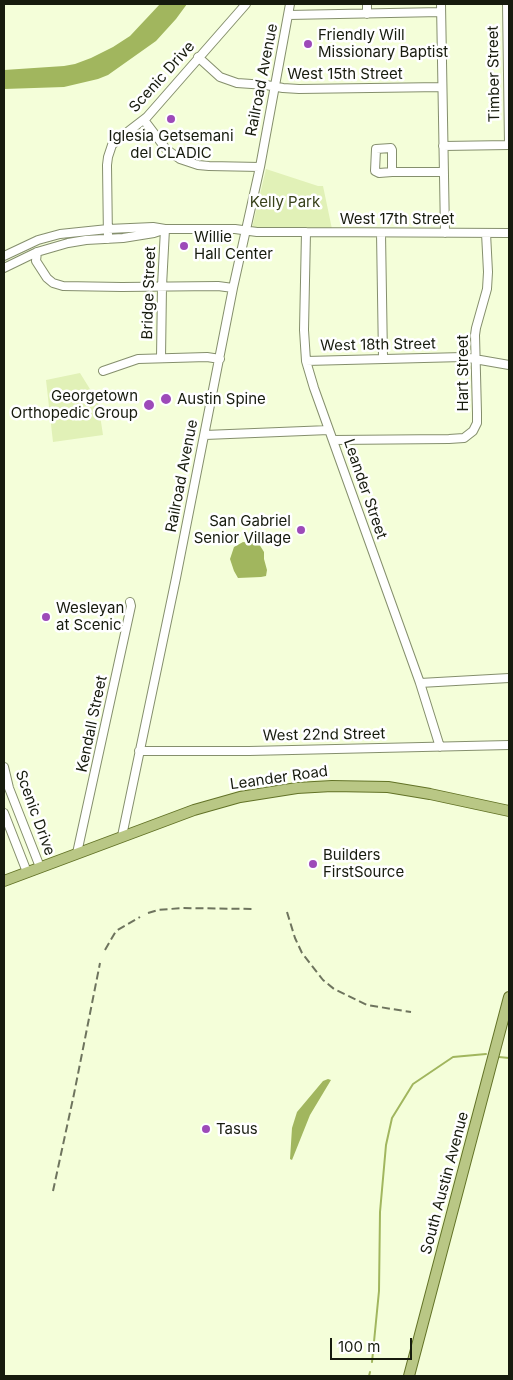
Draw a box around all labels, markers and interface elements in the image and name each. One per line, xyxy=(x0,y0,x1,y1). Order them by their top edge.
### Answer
street label: Railroad Avenue xyxy=(242,22,282,138)
place label: Friendly Will Missionary Baptist xyxy=(318,26,448,61)
street label: Timber Street xyxy=(484,26,504,122)
street label: Scenic Drive xyxy=(125,38,199,116)
marker: Friendly Will Missionary Baptist xyxy=(302,38,314,50)
street label: West 15th Street xyxy=(287,65,403,83)
marker: Iglesia Getsemani del CLADIC xyxy=(165,113,177,125)
place label: Iglesia Getsemani del CLADIC xyxy=(108,127,234,162)
park label: Kelly Park xyxy=(250,193,320,211)
street label: West 17th Street xyxy=(340,210,454,228)
place label: Willie Hall Center xyxy=(194,228,273,263)
marker: Willie Hall Center xyxy=(178,240,190,252)
street label: Bridge Street xyxy=(138,246,160,340)
street label: West 18th Street xyxy=(320,335,436,355)
street label: Hart Street xyxy=(454,335,472,411)
place label: Georgetown Orthopedic Group xyxy=(11,387,138,422)
place label: Austin Spine xyxy=(177,390,266,408)
marker: Austin Spine xyxy=(159,392,173,406)
marker: Georgetown Orthopedic Group xyxy=(142,398,156,412)
street label: Railroad Avenue xyxy=(162,418,202,534)
street label: Leander Street xyxy=(339,437,391,541)
place label: San Gabriel Senior Village xyxy=(194,512,291,547)
marker: San Gabriel Senior Village xyxy=(295,524,307,536)
place label: Wesleyan at Scenic xyxy=(56,599,124,634)
marker: Wesleyan at Scenic xyxy=(40,611,52,623)
street label: Kendall Street xyxy=(73,674,111,774)
street label: West 22nd Street xyxy=(263,725,385,745)
street label: Leander Road xyxy=(229,762,329,794)
street label: Scenic Drive xyxy=(11,768,59,858)
place label: Builders FirstSource xyxy=(323,846,404,881)
marker: Builders FirstSource xyxy=(307,858,319,870)
street label: South Austin Avenue xyxy=(417,1110,473,1256)
place label: Tasus xyxy=(216,1120,258,1138)
marker: Tasus xyxy=(200,1123,212,1135)
scale bar xyxy=(333,1328,416,1360)
text: 100 m xyxy=(338,1337,380,1356)

